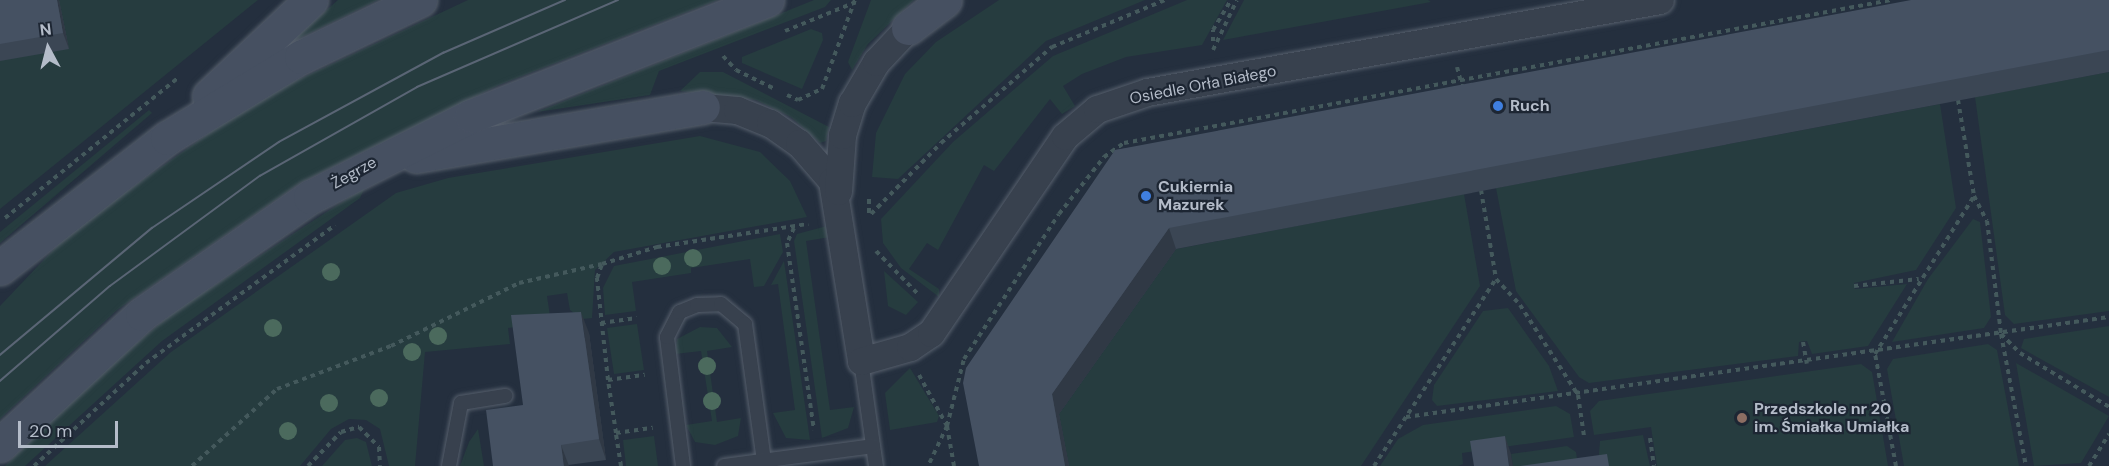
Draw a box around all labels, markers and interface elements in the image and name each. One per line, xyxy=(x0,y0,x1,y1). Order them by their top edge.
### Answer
north arrow xyxy=(18,18,78,78)
text: N xyxy=(39,19,53,41)
street label: Osiedle Orła Białego xyxy=(1128,61,1278,109)
place label: Ruch xyxy=(1510,96,1550,116)
marker: Ruch xyxy=(1491,99,1505,113)
street label: Żegrze xyxy=(328,153,380,193)
place label: Cukiernia Mazurek xyxy=(1158,177,1233,215)
marker: Cukiernia Mazurek xyxy=(1139,189,1153,203)
place label: Przedszkole nr 20 im. Śmiałka Umiałka xyxy=(1754,399,1909,437)
scale bar xyxy=(21,409,122,447)
marker: Przedszkole nr 20 im. Śmiałka Umiałka xyxy=(1735,411,1749,425)
text: 20 m xyxy=(29,419,72,443)

